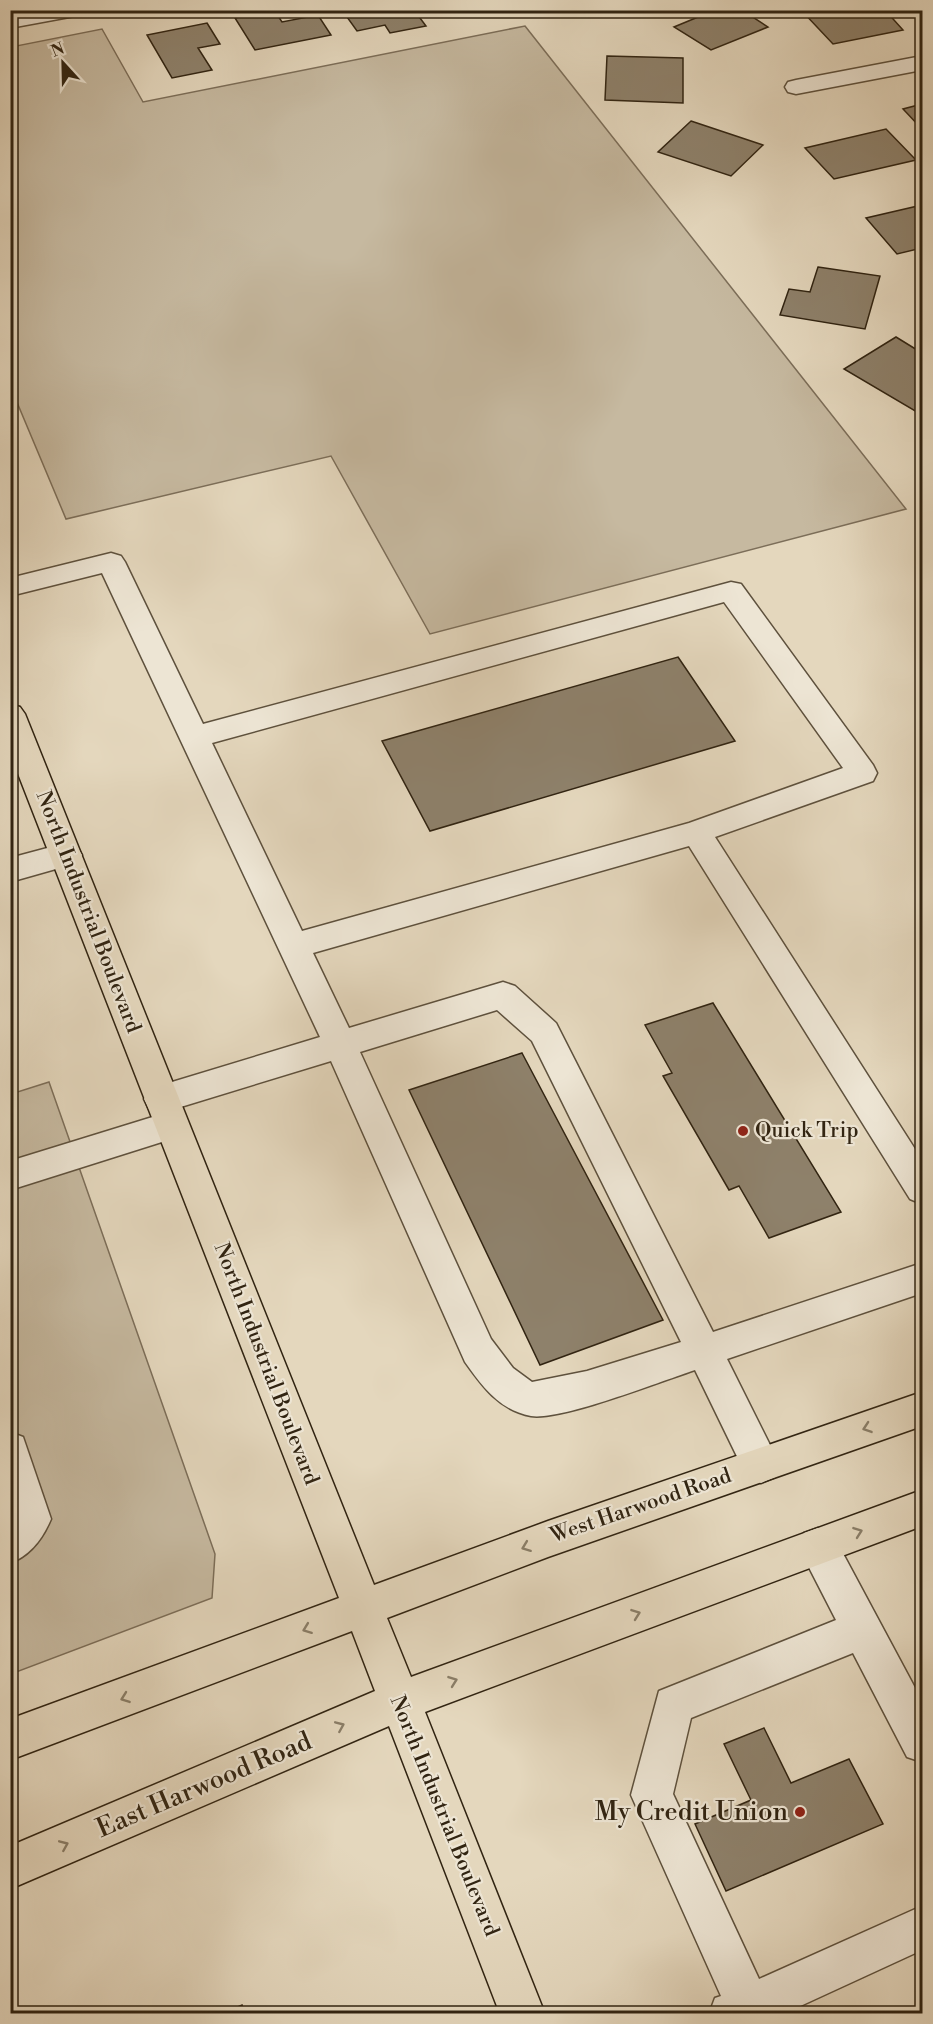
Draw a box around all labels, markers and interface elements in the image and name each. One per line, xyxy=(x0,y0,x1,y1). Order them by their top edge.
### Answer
north arrow xyxy=(33,33,93,93)
text: N xyxy=(48,38,68,62)
street label: North Industrial Boulevard xyxy=(30,787,146,1037)
place label: Quick Trip xyxy=(755,1118,859,1144)
marker: Quick Trip xyxy=(736,1124,750,1138)
street label: North Industrial Boulevard xyxy=(208,1239,324,1489)
one-way arrow xyxy=(862,1421,873,1434)
street label: West Harwood Road xyxy=(546,1463,735,1549)
one-way arrow xyxy=(853,1526,863,1539)
one-way arrow xyxy=(521,1540,532,1552)
one-way arrow xyxy=(630,1608,641,1621)
one-way arrow xyxy=(302,1622,313,1634)
one-way arrow xyxy=(447,1676,458,1689)
one-way arrow xyxy=(120,1690,130,1703)
street label: North Industrial Boulevard xyxy=(384,1692,504,1940)
one-way arrow xyxy=(334,1722,345,1734)
street label: East Harwood Road xyxy=(92,1725,317,1845)
place label: My Credit Union xyxy=(595,1796,788,1828)
marker: My Credit Union xyxy=(793,1805,807,1819)
one-way arrow xyxy=(58,1840,69,1852)

